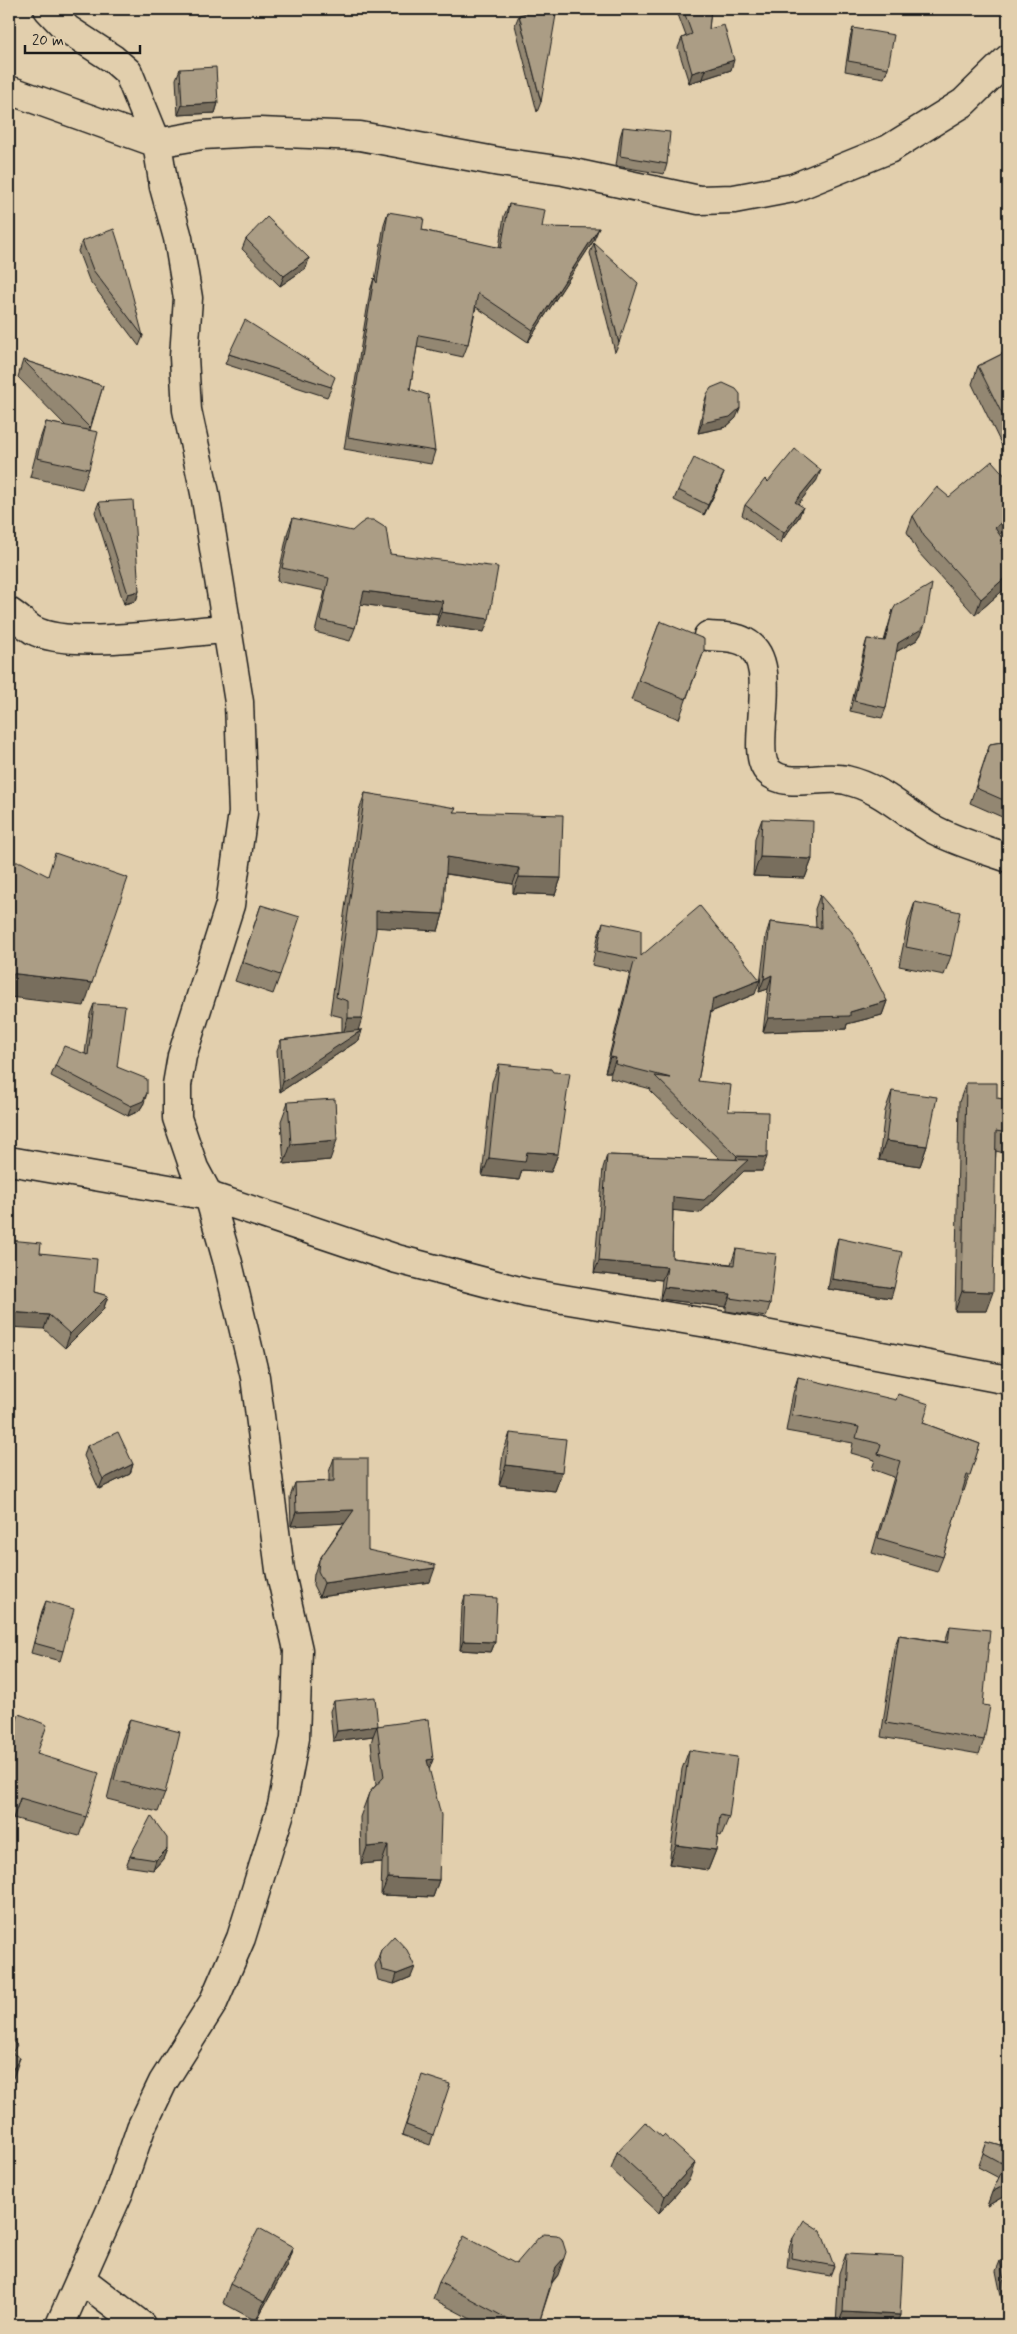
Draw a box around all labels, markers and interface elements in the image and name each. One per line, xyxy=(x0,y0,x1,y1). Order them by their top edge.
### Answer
scale bar xyxy=(25,22,140,54)
text: 20 m xyxy=(32,31,64,51)

